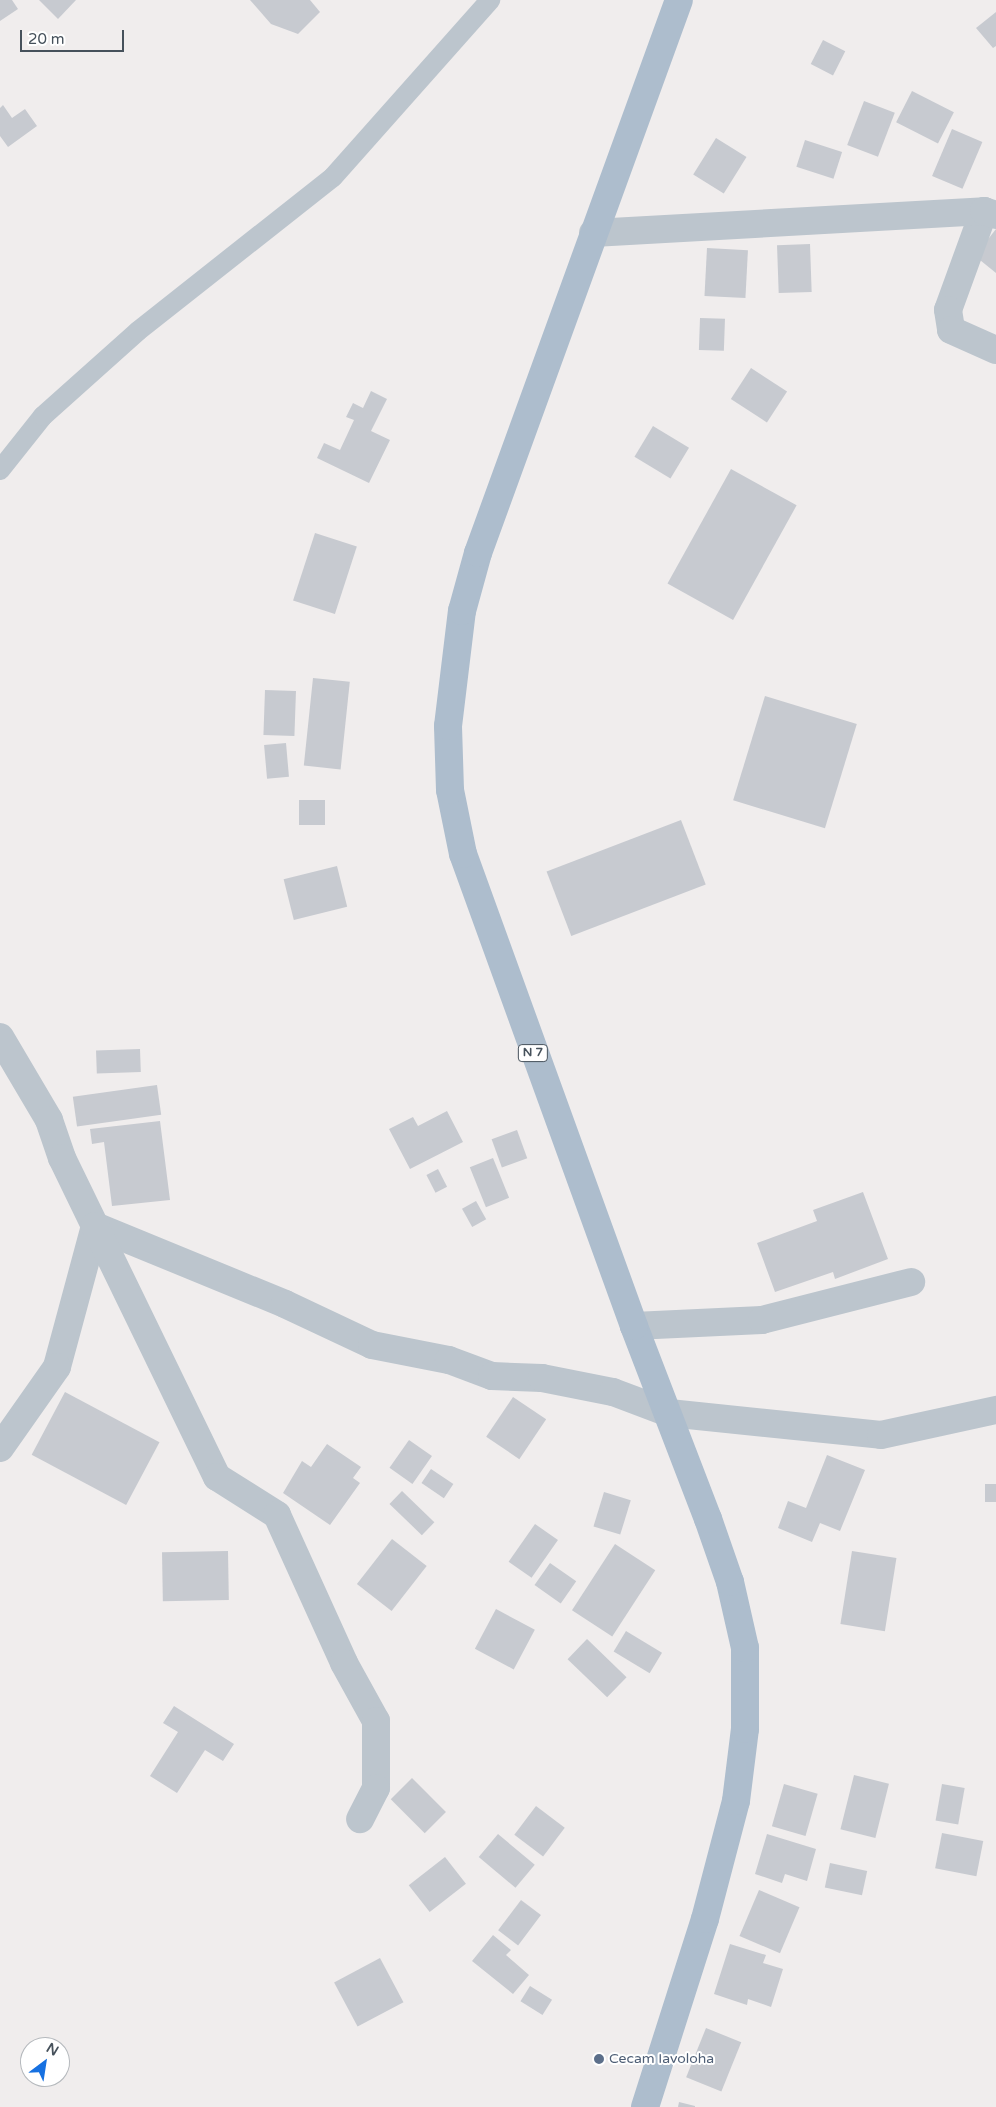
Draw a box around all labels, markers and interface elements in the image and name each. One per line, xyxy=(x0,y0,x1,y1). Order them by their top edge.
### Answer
scale bar xyxy=(22,20,126,52)
text: 20 m xyxy=(28,30,65,48)
road number: N 7 xyxy=(517,1044,549,1062)
north arrow xyxy=(20,2037,70,2087)
text: N xyxy=(43,2039,62,2060)
place label: Cecam Iavoloha xyxy=(609,2051,714,2067)
marker: Cecam Iavoloha xyxy=(593,2053,605,2065)

